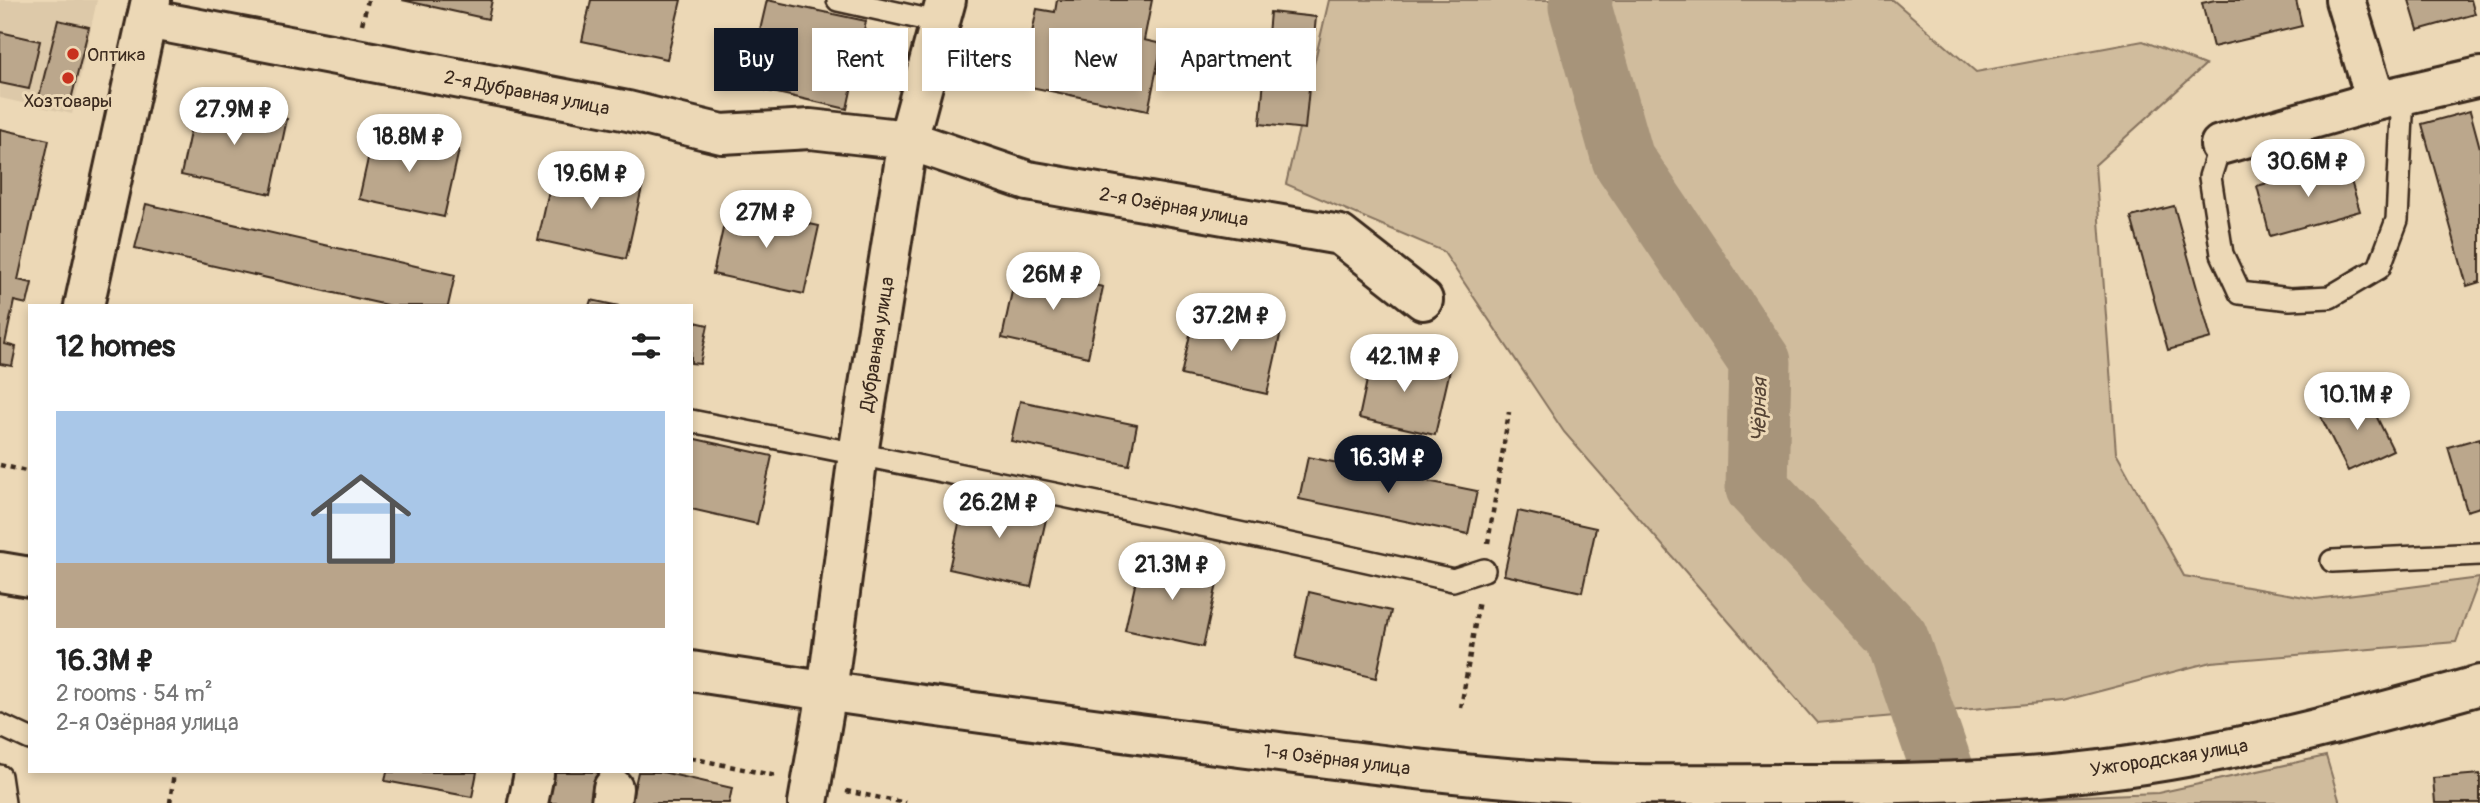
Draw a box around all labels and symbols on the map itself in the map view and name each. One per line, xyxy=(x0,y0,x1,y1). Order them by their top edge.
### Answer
place label: Оптика xyxy=(87,43,146,67)
marker: Оптика xyxy=(65,46,81,62)
street label: 2-я Дубравная улица xyxy=(442,65,612,121)
marker: Хозтовары xyxy=(60,70,76,86)
pin: 27.9M ₽ xyxy=(169,88,299,147)
place label: Хозтовары xyxy=(24,89,112,113)
pin: 18.8M ₽ xyxy=(344,114,474,174)
pin: 30.6M ₽ xyxy=(2243,140,2373,199)
pin: 19.6M ₽ xyxy=(526,152,656,211)
street label: 2-я Озёрная улица xyxy=(1097,182,1250,232)
pin: 27M ₽ xyxy=(717,190,815,250)
pin: 26M ₽ xyxy=(1004,252,1102,312)
street label: Дубравная улица xyxy=(854,275,900,414)
pin: 37.2M ₽ xyxy=(1166,294,1296,353)
pin: 42.1M ₽ xyxy=(1339,334,1469,394)
pin: 10.1M ₽ xyxy=(2292,372,2422,432)
water label: Чёрная xyxy=(1745,376,1774,442)
pin: 16.3M ₽ xyxy=(1323,435,1453,495)
pin: 26.2M ₽ xyxy=(934,480,1064,540)
pin: 21.3M ₽ xyxy=(1107,542,1237,602)
street label: Ужгородская улица xyxy=(2089,734,2250,782)
street label: 1-я Озёрная улица xyxy=(1262,739,1412,781)

